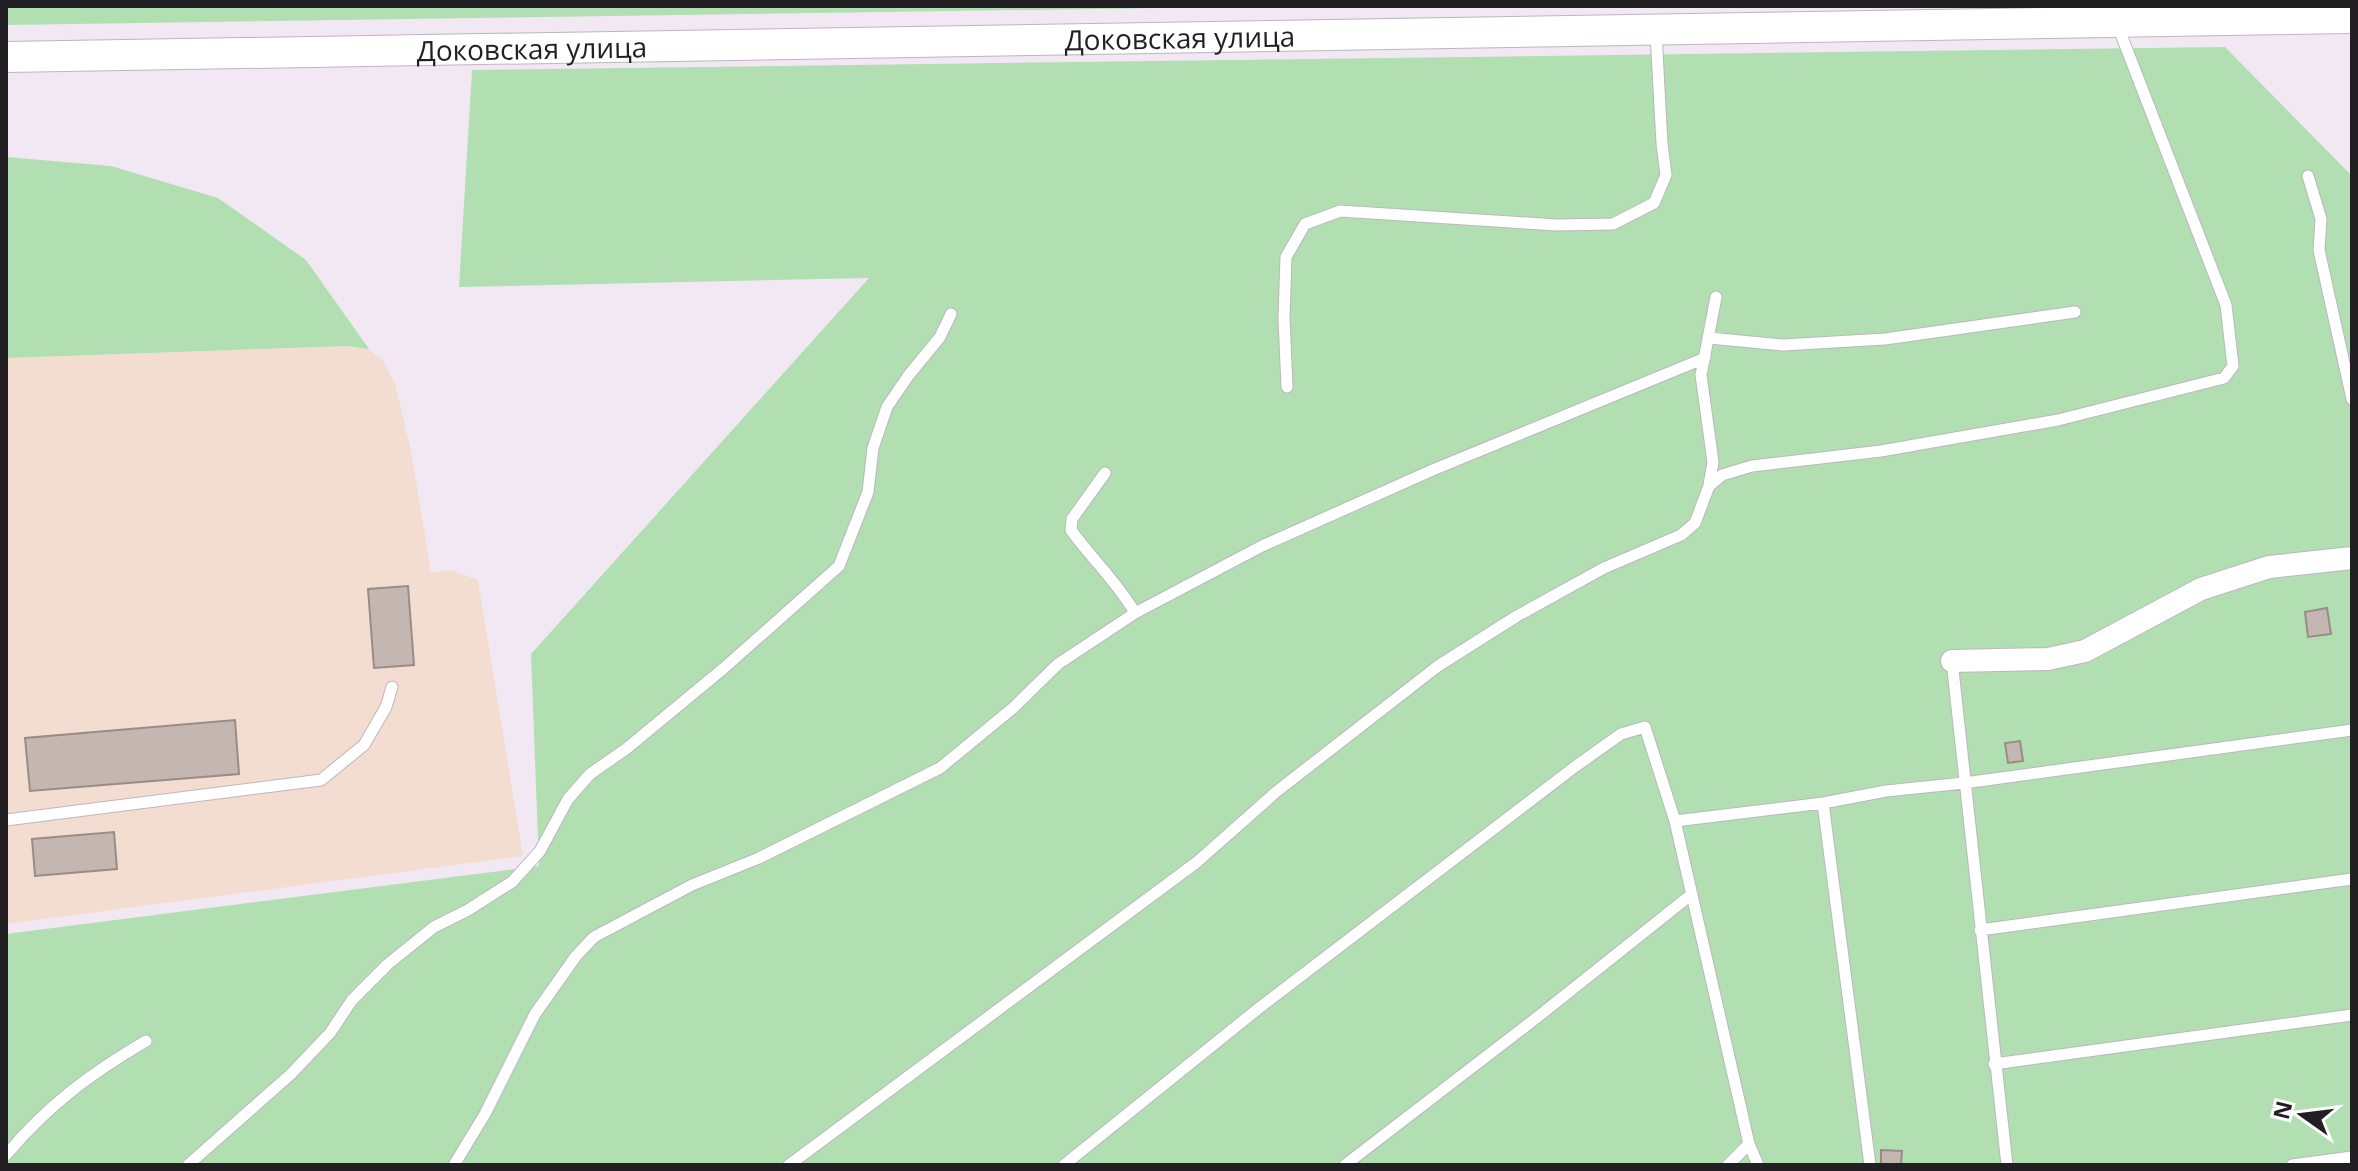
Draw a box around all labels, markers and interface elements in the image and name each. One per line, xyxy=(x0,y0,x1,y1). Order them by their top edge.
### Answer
street label: Доковская улица xyxy=(1064,17,1295,58)
street label: Доковская улица xyxy=(416,27,648,69)
north arrow xyxy=(2262,1075,2342,1155)
text: N xyxy=(2265,1098,2298,1122)

